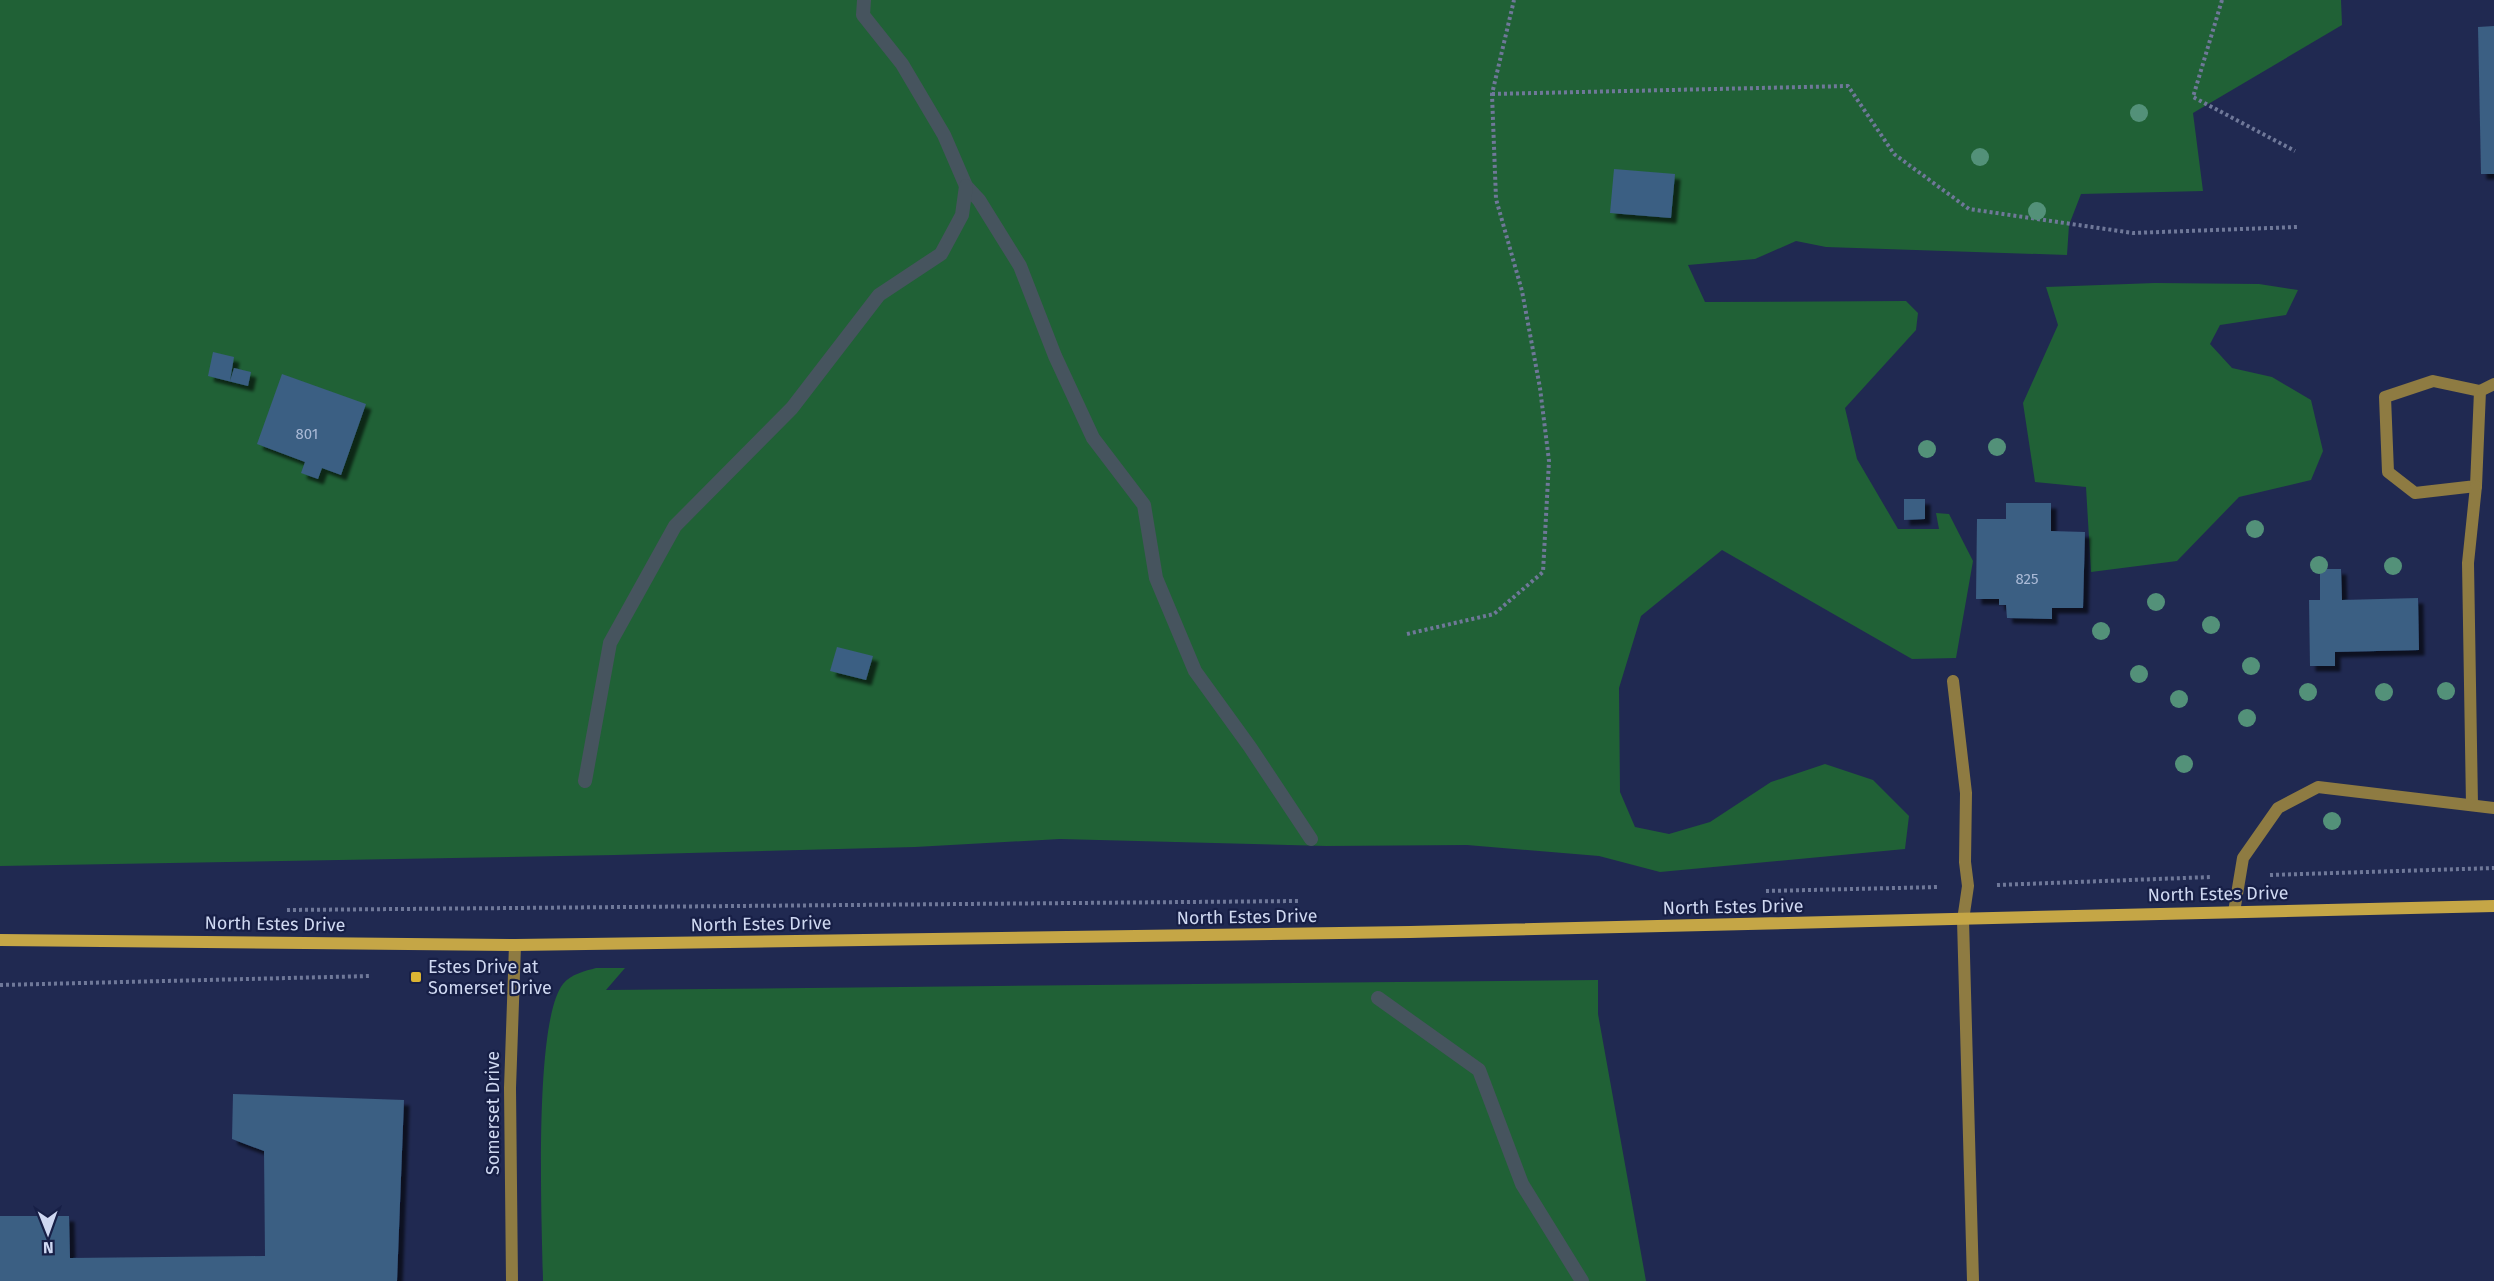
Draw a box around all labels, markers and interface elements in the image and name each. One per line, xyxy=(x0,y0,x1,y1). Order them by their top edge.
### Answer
house number: 801 xyxy=(296,425,318,443)
house number: 825 xyxy=(2015,570,2039,588)
street label: North Estes Drive xyxy=(2147,882,2289,906)
street label: North Estes Drive xyxy=(1662,895,1804,919)
street label: North Estes Drive xyxy=(1176,905,1318,929)
street label: North Estes Drive xyxy=(204,912,346,936)
street label: North Estes Drive xyxy=(690,912,832,936)
place label: Estes Drive at Somerset Drive xyxy=(428,956,552,999)
marker: Estes Drive at Somerset Drive xyxy=(409,970,423,984)
street label: Somerset Drive xyxy=(482,1051,504,1175)
north arrow xyxy=(18,1203,78,1263)
text: N xyxy=(43,1238,54,1257)

